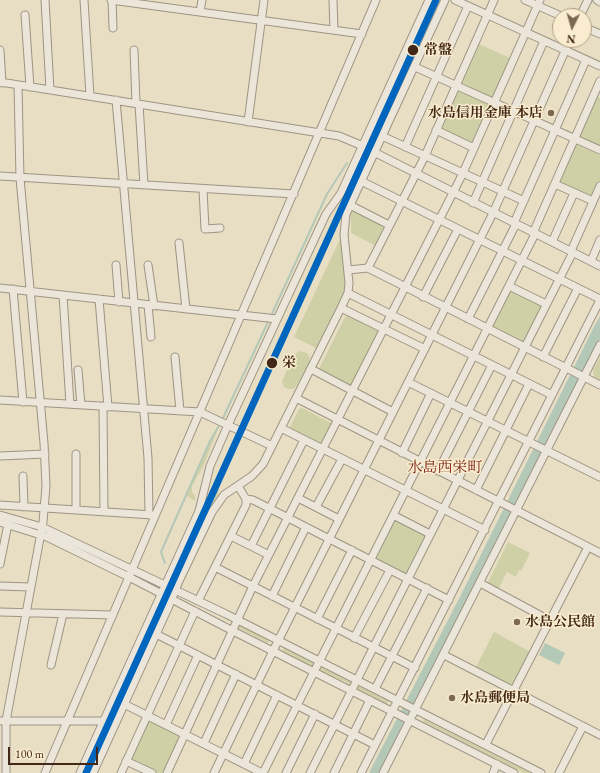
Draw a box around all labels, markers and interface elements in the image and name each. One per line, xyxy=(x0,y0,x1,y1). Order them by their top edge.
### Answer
north arrow xyxy=(552,8,592,48)
text: N xyxy=(566,32,576,46)
place label: 常盤 xyxy=(424,42,452,58)
marker: 常盤 xyxy=(406,43,420,57)
place label: 水島信用金庫 本店 xyxy=(428,105,543,121)
marker: 水島信用金庫 本店 xyxy=(546,108,556,118)
place label: 栄 xyxy=(282,355,296,371)
marker: 栄 xyxy=(265,356,279,370)
district label: 水島西栄町 xyxy=(408,459,482,477)
place label: 水島公民館 xyxy=(525,614,595,630)
marker: 水島公民館 xyxy=(512,617,522,627)
place label: 水島郵便局 xyxy=(460,690,530,706)
marker: 水島郵便局 xyxy=(447,693,457,703)
scale bar xyxy=(10,739,100,765)
text: 100 m xyxy=(15,746,44,762)

